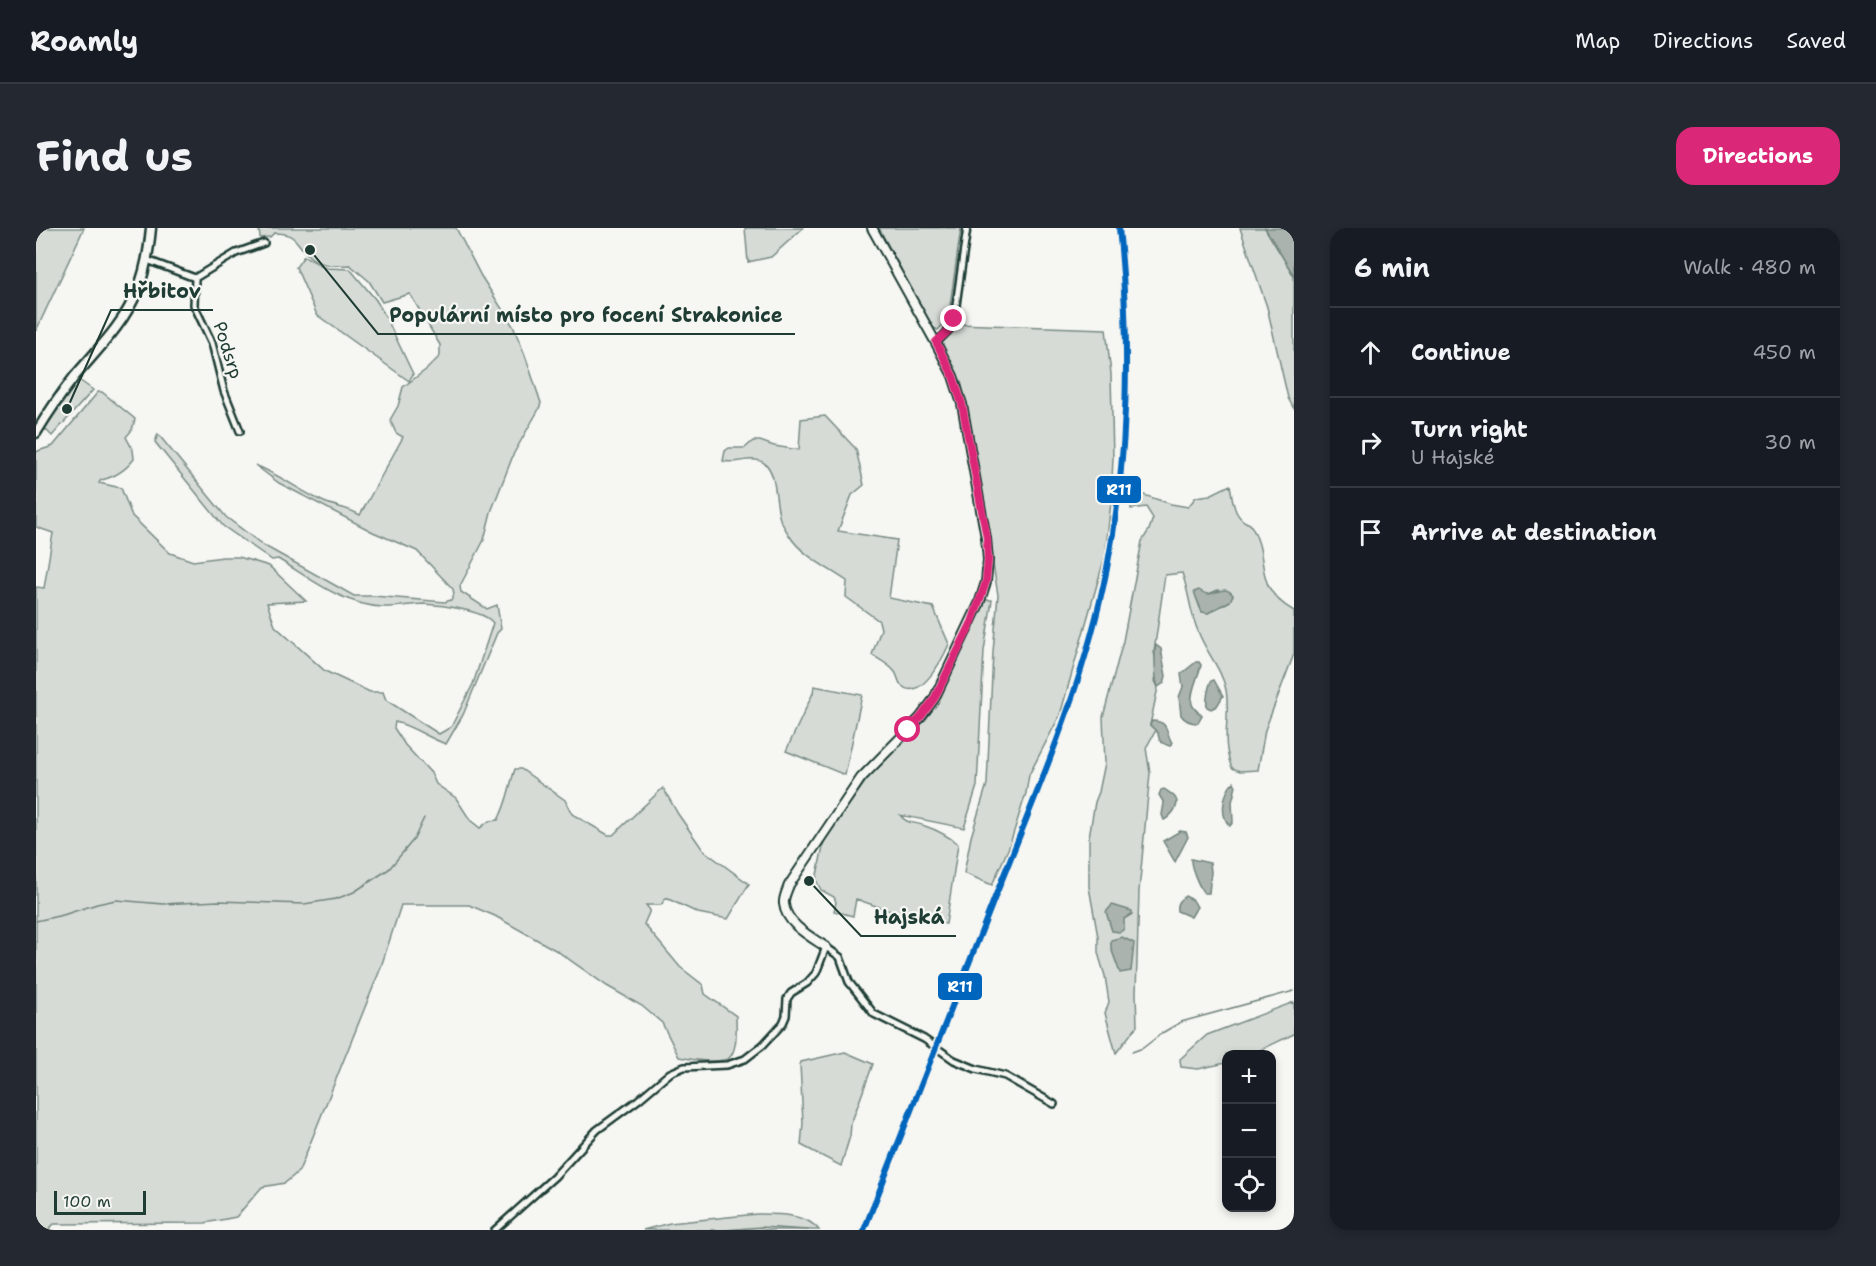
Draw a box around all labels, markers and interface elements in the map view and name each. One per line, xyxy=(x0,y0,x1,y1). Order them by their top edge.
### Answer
text: Roamly xyxy=(30,22,138,60)
text: Map xyxy=(1575,27,1620,55)
text: Directions xyxy=(1653,27,1753,55)
text: Saved xyxy=(1786,27,1846,55)
button: Directions xyxy=(1676,127,1840,185)
text: Find us xyxy=(36,128,193,184)
text: 6 min xyxy=(1354,250,1430,285)
text: Walk · 480 m xyxy=(1683,254,1816,280)
callout: Hřbitov xyxy=(111,272,213,310)
text: Hřbitov xyxy=(123,278,201,304)
callout: Populární místo pro focení Strakonice xyxy=(378,296,795,334)
text: Populární místo pro focení Strakonice xyxy=(389,302,783,328)
route end xyxy=(940,305,966,331)
street label: Podsrp xyxy=(208,318,248,382)
icon: ahead xyxy=(1354,336,1387,369)
text: Continue xyxy=(1411,338,1511,367)
text: 450 m xyxy=(1752,339,1816,365)
text: Turn right xyxy=(1411,415,1528,444)
icon: right xyxy=(1354,426,1387,459)
text: 30 m xyxy=(1764,429,1816,455)
text: U Hajské xyxy=(1411,444,1495,470)
line badge: R11 xyxy=(1096,475,1142,504)
text: R11 xyxy=(1106,479,1132,500)
icon: arrive xyxy=(1354,516,1387,549)
text: Arrive at destination xyxy=(1411,518,1657,547)
route start xyxy=(894,716,920,742)
callout: Hajská xyxy=(861,898,956,936)
text: Hajská xyxy=(874,904,945,930)
line badge: R11 xyxy=(937,972,983,1001)
text: R11 xyxy=(947,976,973,997)
map controls xyxy=(1222,1050,1276,1212)
button: + xyxy=(1222,1050,1276,1104)
button: − xyxy=(1222,1104,1276,1158)
button: locate xyxy=(1222,1158,1276,1212)
scale bar xyxy=(54,1188,146,1216)
text: 100 m xyxy=(63,1191,111,1212)

